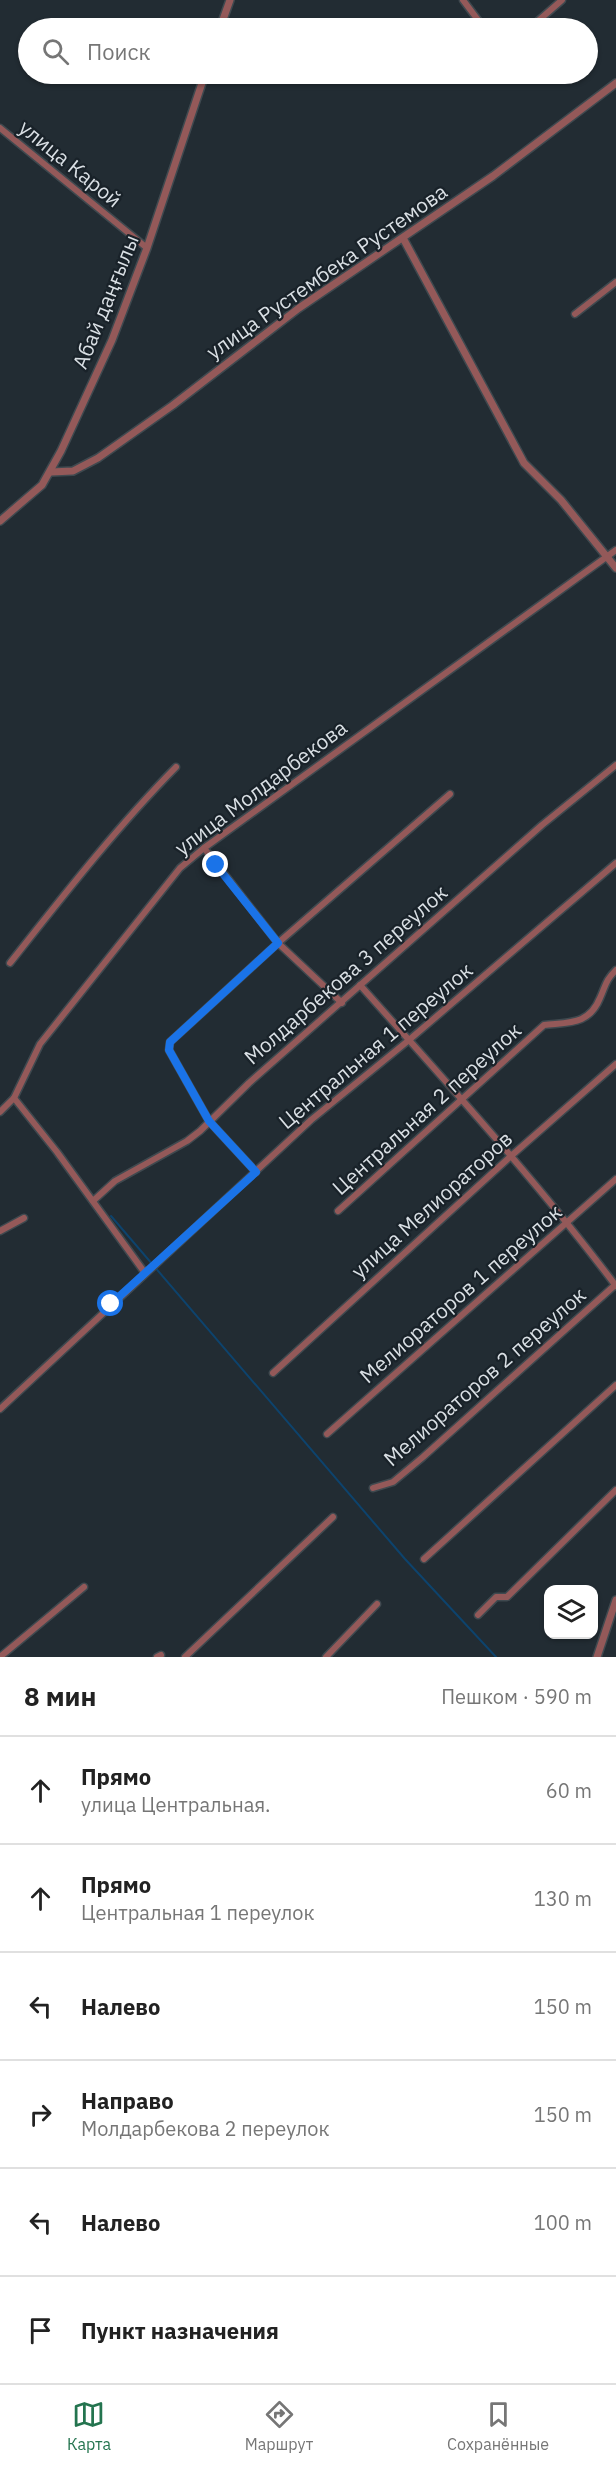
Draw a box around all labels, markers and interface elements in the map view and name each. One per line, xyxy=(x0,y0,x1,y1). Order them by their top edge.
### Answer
search box xyxy=(18,18,598,84)
icon: search xyxy=(39,35,72,68)
text: Поиск xyxy=(87,37,151,66)
street label: улица Карой xyxy=(13,113,128,213)
street label: улица Рустембека Рустемова xyxy=(200,177,452,365)
street label: Абай даңғылы xyxy=(65,230,145,373)
street label: улица Молдарбекова xyxy=(169,713,352,861)
route end xyxy=(202,851,228,877)
street label: Молдарбекова 3 переулок xyxy=(238,878,453,1070)
street label: Центральная 1 переулок xyxy=(272,956,478,1135)
street label: Центральная 2 переулок xyxy=(326,1016,527,1201)
street label: улица Мелиораторов xyxy=(345,1124,518,1284)
street label: Мелиораторов 1 переулок xyxy=(353,1198,567,1389)
street label: Мелиораторов 2 переулок xyxy=(377,1281,591,1472)
route start xyxy=(97,1290,123,1316)
map controls xyxy=(544,1585,598,1639)
button: layers xyxy=(544,1585,598,1639)
text: 8 мин xyxy=(24,1679,96,1713)
text: Пешком · 590 m xyxy=(441,1683,592,1710)
text: Прямо xyxy=(81,1762,151,1791)
icon: ahead xyxy=(24,1774,57,1807)
text: 60 m xyxy=(546,1777,592,1804)
text: улица Центральная. xyxy=(81,1791,271,1818)
text: Прямо xyxy=(81,1870,151,1899)
icon: ahead xyxy=(24,1882,57,1915)
text: 130 m xyxy=(534,1885,592,1912)
text: Центральная 1 переулок xyxy=(81,1899,315,1926)
icon: left xyxy=(24,1990,57,2023)
text: Налево xyxy=(81,1992,160,2021)
text: 150 m xyxy=(534,1993,592,2020)
text: Направо xyxy=(81,2086,174,2115)
icon: right xyxy=(24,2098,57,2131)
text: 150 m xyxy=(534,2101,592,2128)
text: Молдарбекова 2 переулок xyxy=(81,2115,329,2142)
icon: left xyxy=(24,2206,57,2239)
text: Налево xyxy=(81,2208,160,2237)
text: 100 m xyxy=(534,2209,592,2236)
icon: arrive xyxy=(24,2314,57,2347)
text: Пункт назначения xyxy=(81,2316,279,2345)
tab: Карта xyxy=(67,2398,111,2454)
tab: Маршрут xyxy=(245,2398,313,2454)
tab: Сохранённые xyxy=(447,2398,549,2454)

